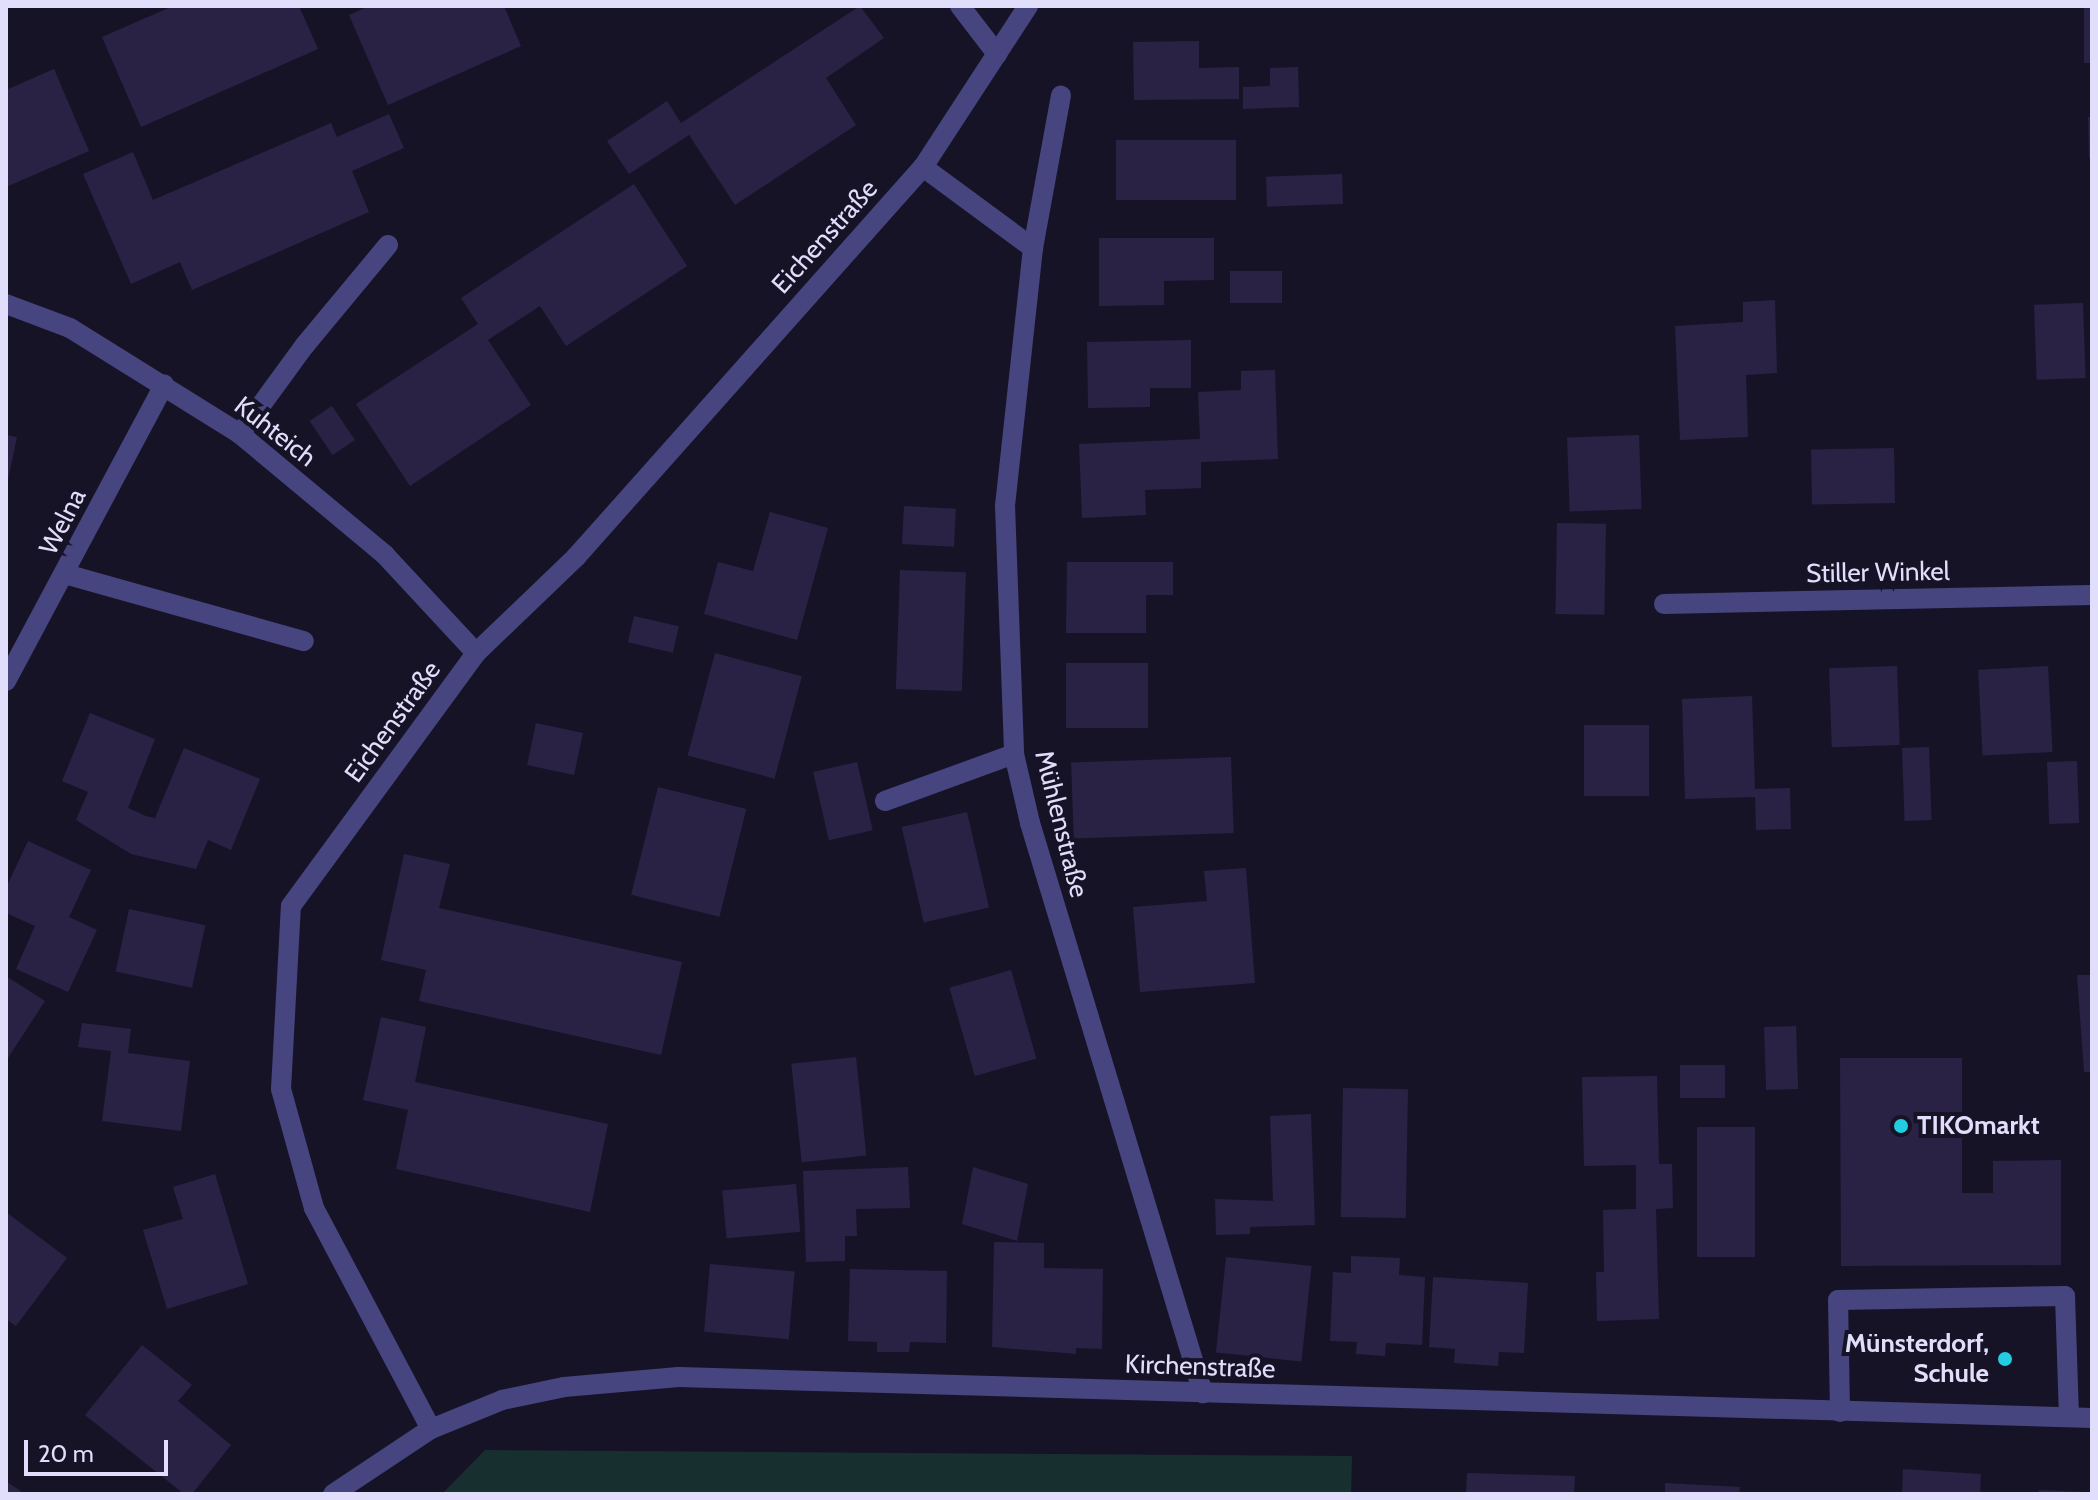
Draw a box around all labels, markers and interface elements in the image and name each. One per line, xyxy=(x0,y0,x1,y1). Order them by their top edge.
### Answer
street label: Eichenstraße xyxy=(766,174,884,300)
street label: Kuhteich xyxy=(228,390,322,474)
street label: Welna xyxy=(33,484,93,560)
street label: Stiller Winkel xyxy=(1806,556,1950,590)
street label: Eichenstraße xyxy=(339,655,447,789)
street label: Mühlenstraße xyxy=(1028,747,1094,901)
place label: TIKOmarkt xyxy=(1917,1110,2040,1142)
marker: TIKOmarkt xyxy=(1892,1117,1910,1135)
place label: Münsterdorf, Schule xyxy=(1845,1328,1989,1390)
street label: Kirchenstraße xyxy=(1124,1349,1276,1385)
marker: Münsterdorf, Schule xyxy=(1996,1350,2014,1368)
scale bar xyxy=(28,1424,172,1474)
text: 20 m xyxy=(38,1439,94,1468)

